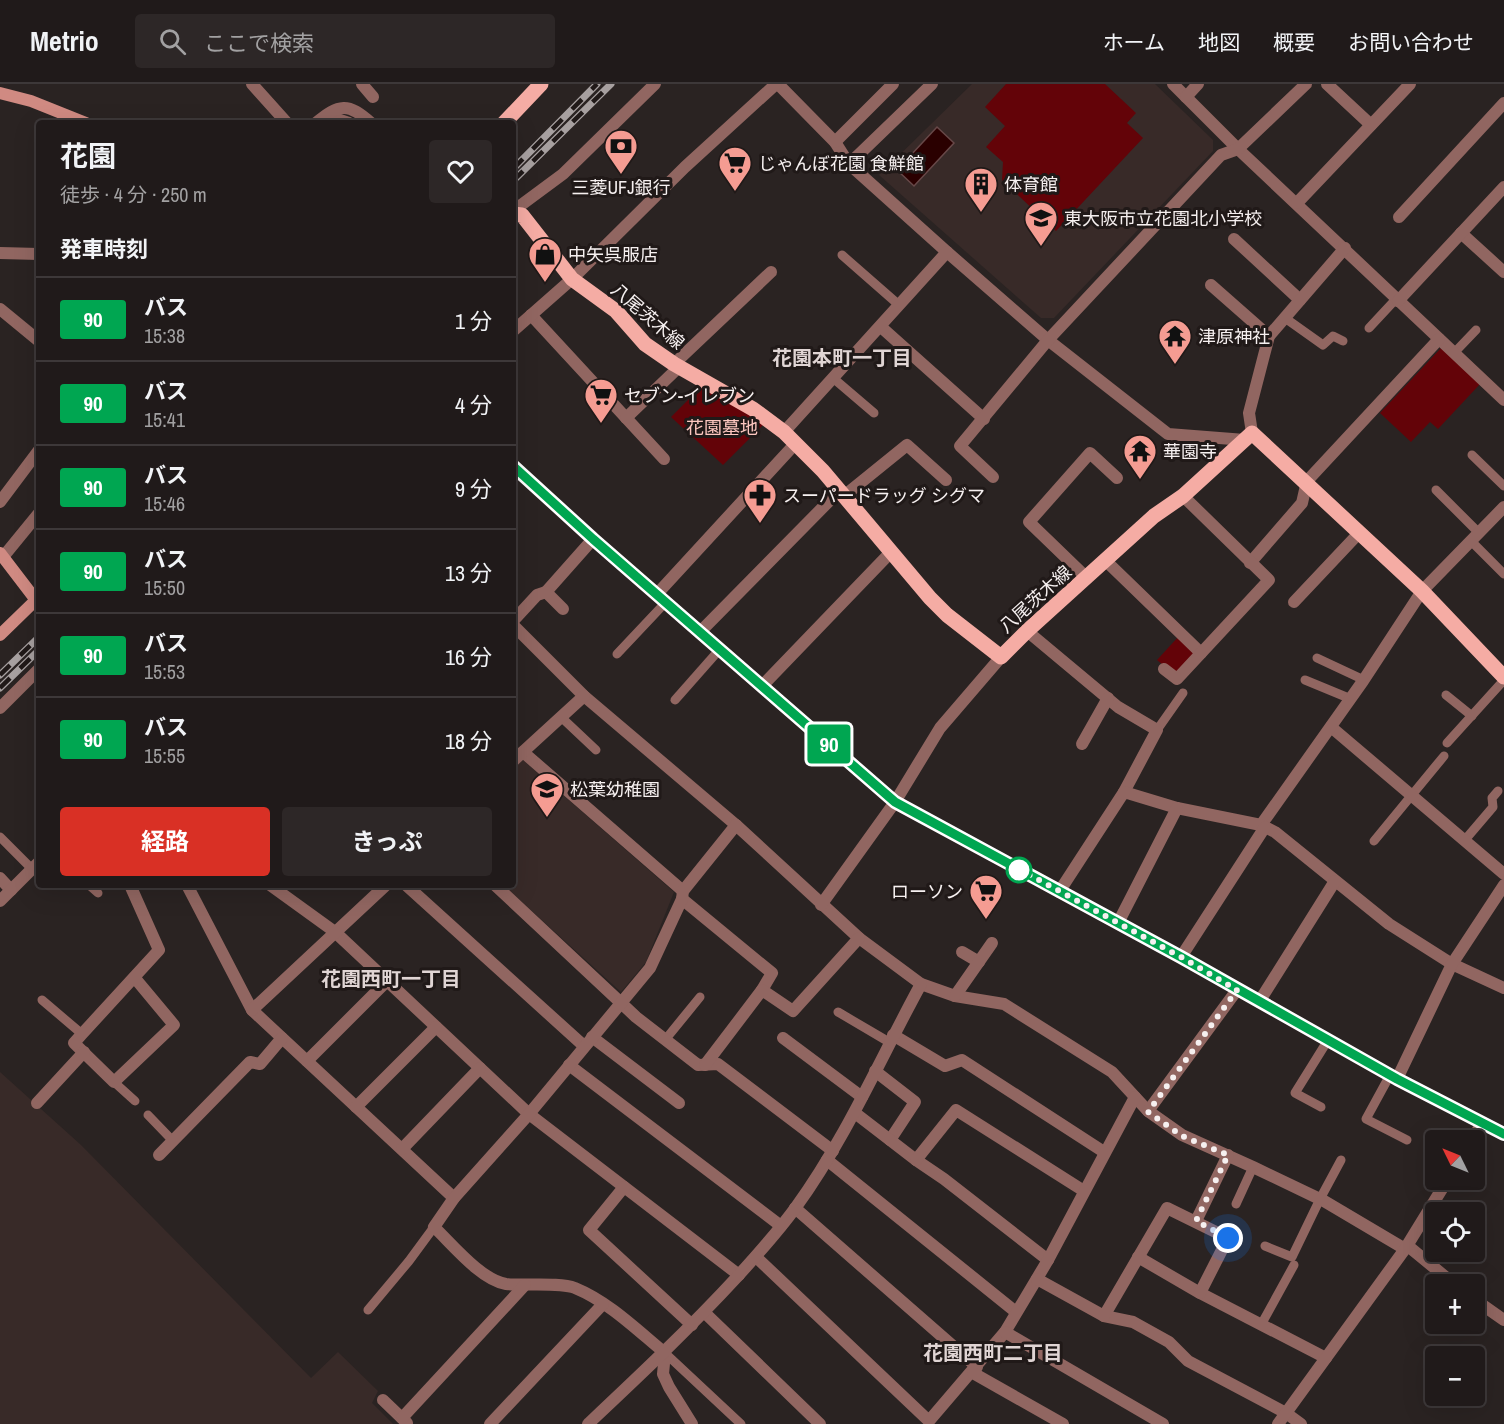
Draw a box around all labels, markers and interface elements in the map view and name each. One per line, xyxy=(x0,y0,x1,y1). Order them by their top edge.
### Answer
search box xyxy=(135,14,555,68)
text: Metrio xyxy=(30,22,99,60)
icon: search xyxy=(156,25,189,58)
text: ここで検索 xyxy=(204,28,314,58)
text: ホーム xyxy=(1103,28,1165,57)
text: 地図 xyxy=(1198,28,1240,57)
text: 概要 xyxy=(1273,28,1315,57)
text: お問い合わせ xyxy=(1348,28,1474,57)
bank icon: 三菱UFJ銀行 xyxy=(603,128,639,175)
text: 花園 xyxy=(60,137,116,175)
button: heart xyxy=(429,140,492,203)
supermarket icon: じゃんぼ花園 食鮮館 xyxy=(717,145,753,192)
place label: じゃんぼ花園 食鮮館 xyxy=(758,151,924,176)
building icon: 体育館 xyxy=(963,166,999,213)
place label: 体育館 xyxy=(1004,172,1058,197)
place label: 三菱UFJ銀行 xyxy=(571,175,671,200)
text: 徒歩 · 4 分 · 250 m xyxy=(60,181,207,208)
school or university icon: 東大阪市立花園北小学校 xyxy=(1023,200,1059,247)
place label: 東大阪市立花園北小学校 xyxy=(1064,206,1262,231)
text: 発車時刻 xyxy=(60,234,148,264)
shop icon: 中矢呉服店 xyxy=(527,236,563,283)
place label: 中矢呉服店 xyxy=(568,242,658,267)
street label: 八尾茨木線 xyxy=(606,277,690,355)
text: バス xyxy=(144,292,188,322)
text: 90 xyxy=(83,305,103,334)
text: 1 分 xyxy=(455,306,492,336)
temple icon: 津原神社 xyxy=(1157,318,1193,365)
text: 15:38 xyxy=(144,322,185,349)
place label: 津原神社 xyxy=(1198,324,1270,349)
district label: 花園本町一丁目 xyxy=(772,344,912,371)
text: バス xyxy=(144,376,188,406)
supermarket icon: セブン-イレブン xyxy=(583,377,619,424)
place label: セブン-イレブン xyxy=(624,383,755,408)
text: 90 xyxy=(83,389,103,418)
text: 4 分 xyxy=(455,390,492,420)
text: 15:41 xyxy=(144,406,185,433)
park label: 花園墓地 xyxy=(686,415,758,440)
temple icon: 華園寺 xyxy=(1122,433,1158,480)
place label: 華園寺 xyxy=(1163,439,1217,464)
text: バス xyxy=(144,460,188,490)
text: 90 xyxy=(83,473,103,502)
text: 9 分 xyxy=(455,474,492,504)
pharmacy icon: スーパードラッグ シグマ xyxy=(742,477,778,524)
place label: スーパードラッグ シグマ xyxy=(783,483,985,508)
text: 15:46 xyxy=(144,490,185,517)
text: バス xyxy=(144,544,188,574)
text: 90 xyxy=(83,557,103,586)
text: 13 分 xyxy=(445,558,492,588)
street label: 八尾茨木線 xyxy=(993,560,1077,638)
text: 15:50 xyxy=(144,574,185,601)
text: バス xyxy=(144,628,188,658)
text: 90 xyxy=(83,641,103,670)
text: 16 分 xyxy=(445,642,492,672)
text: 15:53 xyxy=(144,658,185,685)
text: バス xyxy=(144,712,188,742)
line badge: 90 xyxy=(802,724,856,764)
text: 90 xyxy=(83,725,103,754)
text: 18 分 xyxy=(445,726,492,756)
text: 90 xyxy=(819,730,839,759)
text: 15:55 xyxy=(144,742,185,769)
school or university icon: 松葉幼稚園 xyxy=(529,771,565,818)
place label: 松葉幼稚園 xyxy=(570,777,660,802)
button: 経路 xyxy=(60,807,270,876)
button: きっぷ xyxy=(282,807,492,876)
unlabelled marker xyxy=(1006,857,1032,883)
supermarket icon: ローソン xyxy=(968,873,1004,920)
place label: ローソン xyxy=(891,879,963,904)
district label: 花園西町一丁目 xyxy=(321,965,461,992)
north arrow xyxy=(1425,1130,1485,1190)
map controls xyxy=(1425,1130,1485,1406)
button: locate xyxy=(1425,1202,1485,1262)
your location xyxy=(1213,1223,1243,1253)
button: + xyxy=(1425,1274,1485,1334)
district label: 花園西町二丁目 xyxy=(923,1339,1063,1366)
button: − xyxy=(1425,1346,1485,1406)

